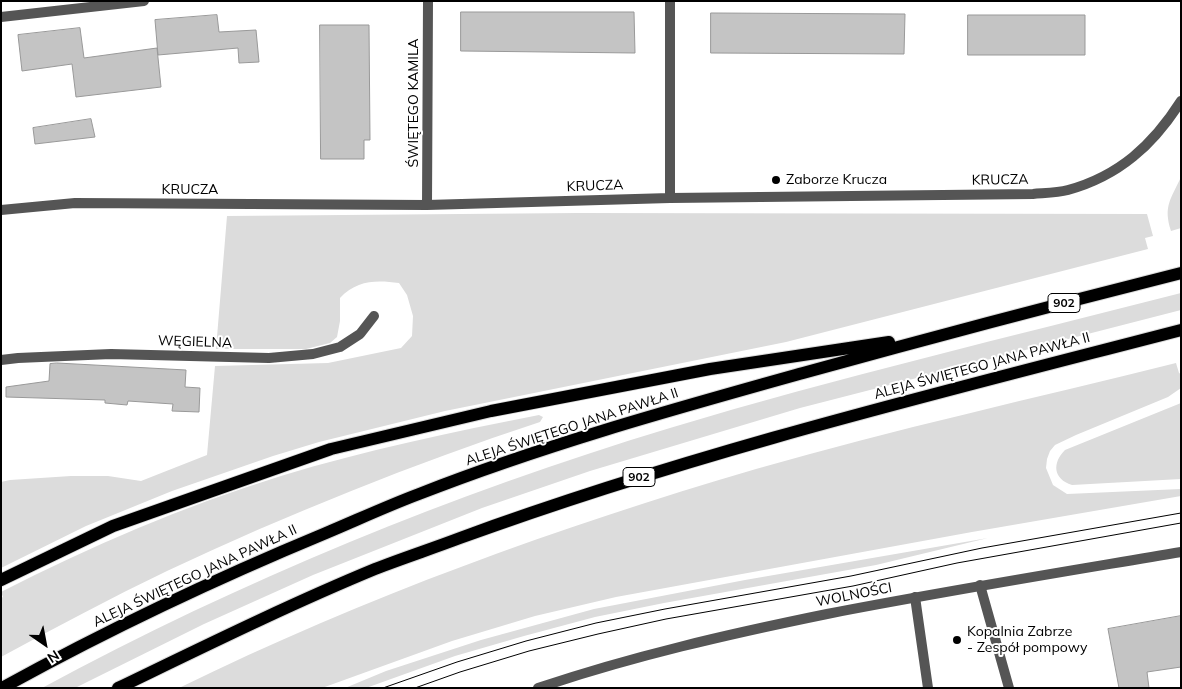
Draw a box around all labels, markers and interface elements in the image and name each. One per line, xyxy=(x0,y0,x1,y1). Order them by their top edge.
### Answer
street label: ŚWIĘTEGO KAMILA xyxy=(406,38,422,168)
street label: KRUCZA xyxy=(971,171,1029,189)
place label: Zaborze Krucza xyxy=(786,172,887,188)
marker: Zaborze Krucza xyxy=(770,174,782,186)
street label: KRUCZA xyxy=(566,177,624,195)
street label: KRUCZA xyxy=(162,182,218,198)
road number: 902 xyxy=(1048,294,1080,312)
street label: ALEJA ŚWIĘTEGO JANA PAWŁA II xyxy=(872,329,1092,403)
street label: WĘGIELNA xyxy=(158,332,232,352)
street label: ALEJA ŚWIĘTEGO JANA PAWŁA II xyxy=(463,385,681,469)
road number: 902 xyxy=(623,468,655,487)
street label: ALEJA ŚWIĘTEGO JANA PAWŁA II xyxy=(90,521,300,631)
street label: WOLNOŚCI xyxy=(815,579,893,611)
north arrow xyxy=(20,619,70,669)
place label: Kopalnia Zabrze - Zespół pompowy xyxy=(967,624,1087,656)
marker: Kopalnia Zabrze - Zespół pompowy xyxy=(951,634,963,646)
text: N xyxy=(44,646,63,667)

